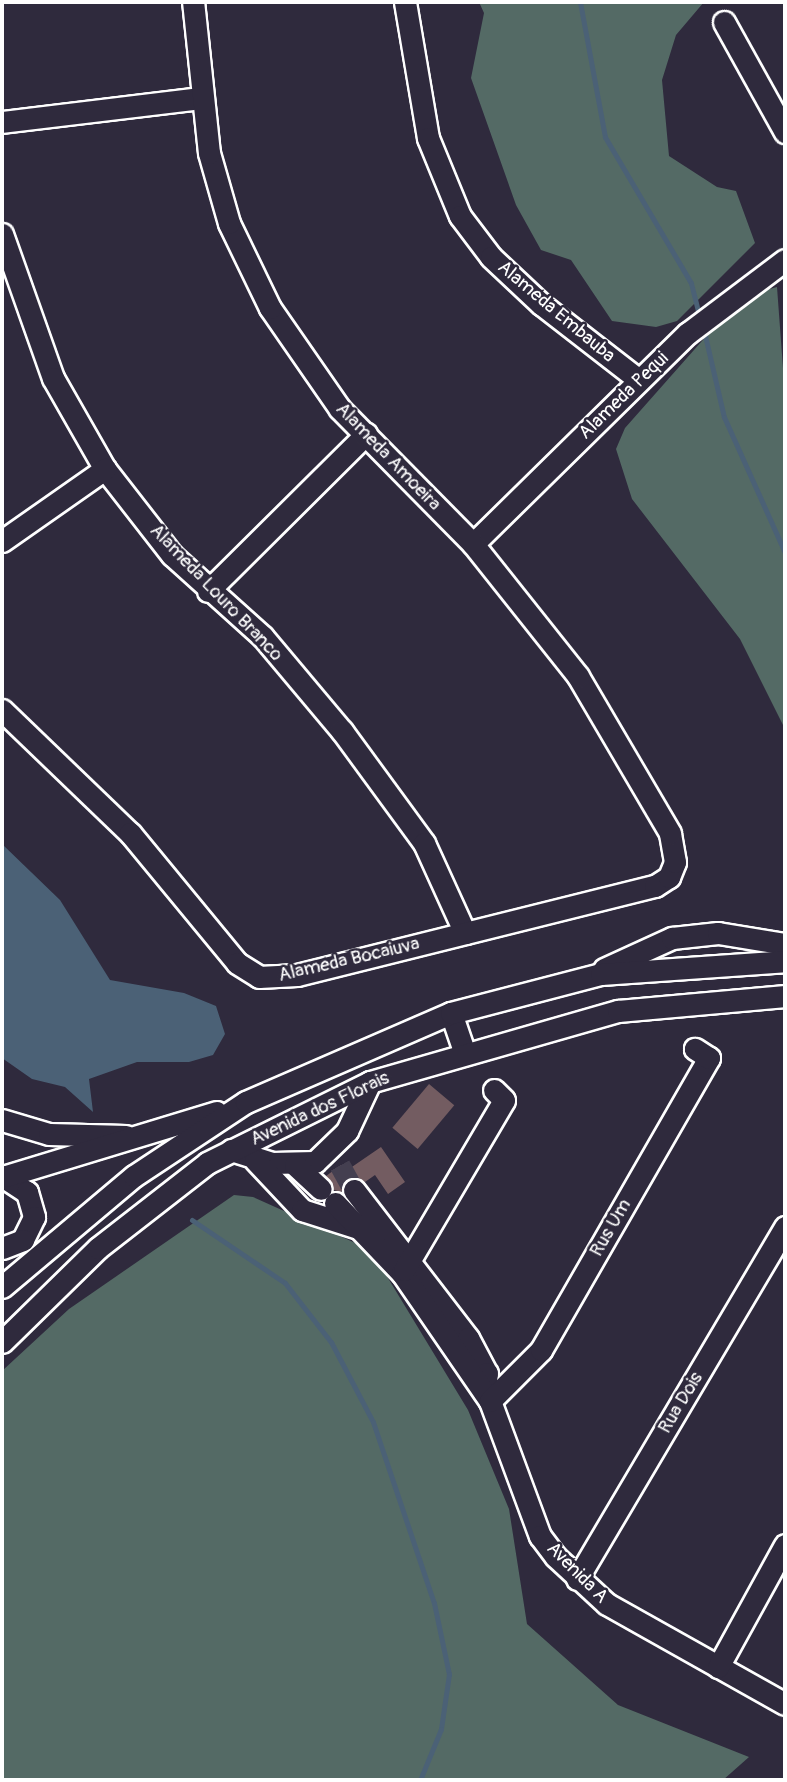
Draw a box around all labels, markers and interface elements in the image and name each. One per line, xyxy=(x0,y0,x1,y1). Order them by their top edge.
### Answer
street label: Alameda Embauba xyxy=(493,256,619,368)
street label: Alameda Pequi xyxy=(574,348,674,444)
street label: Alameda Amoeira xyxy=(331,398,445,516)
street label: Alameda Louro Branco xyxy=(145,520,287,666)
street label: Alameda Bocaiuva xyxy=(276,933,422,987)
street label: Avenida dos Florais xyxy=(247,1067,393,1151)
street label: Rus Um xyxy=(585,1195,637,1261)
street label: Rua Dois xyxy=(654,1368,708,1438)
street label: Avenida A xyxy=(542,1538,612,1608)

